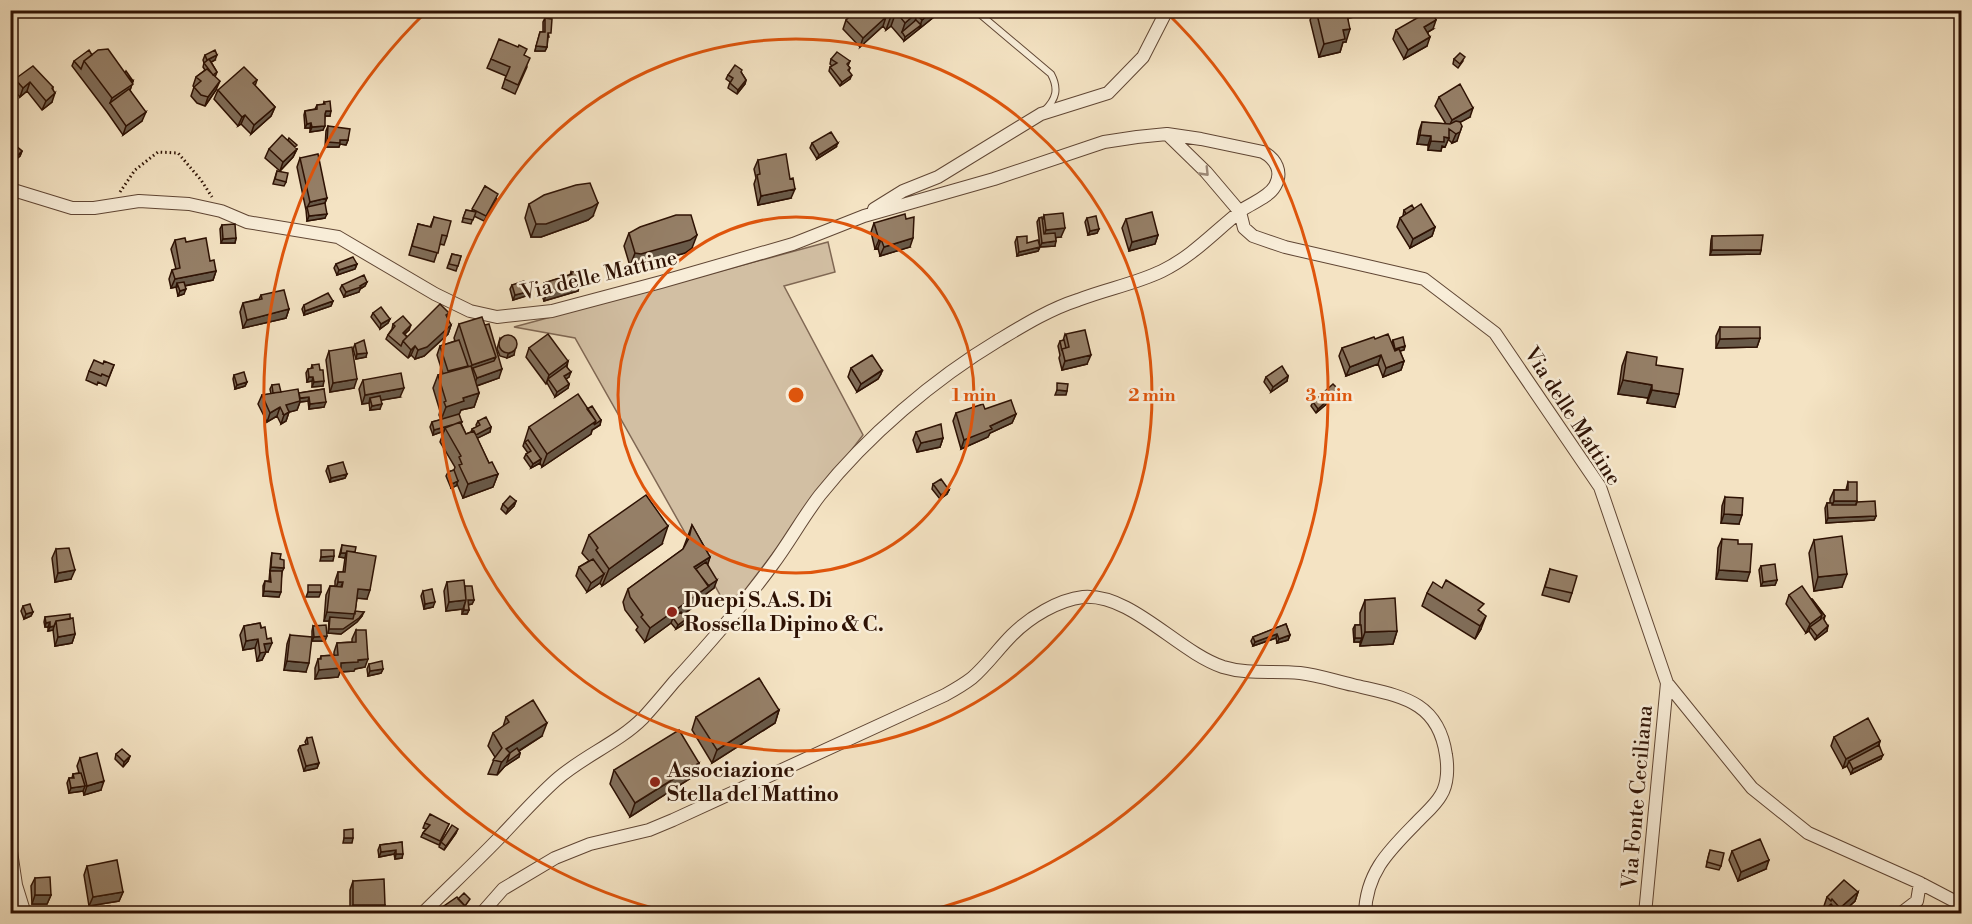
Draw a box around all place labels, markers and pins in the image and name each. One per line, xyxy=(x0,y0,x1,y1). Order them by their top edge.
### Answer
centre of rings xyxy=(786,385,806,405)
place label: Duepi S.A.S. Di Rossella Dipino & C. xyxy=(684,588,884,638)
marker: Duepi S.A.S. Di Rossella Dipino & C. xyxy=(665,605,679,619)
place label: Associazione Stella del Mattino xyxy=(666,758,839,808)
marker: Associazione Stella del Mattino xyxy=(648,775,662,789)

